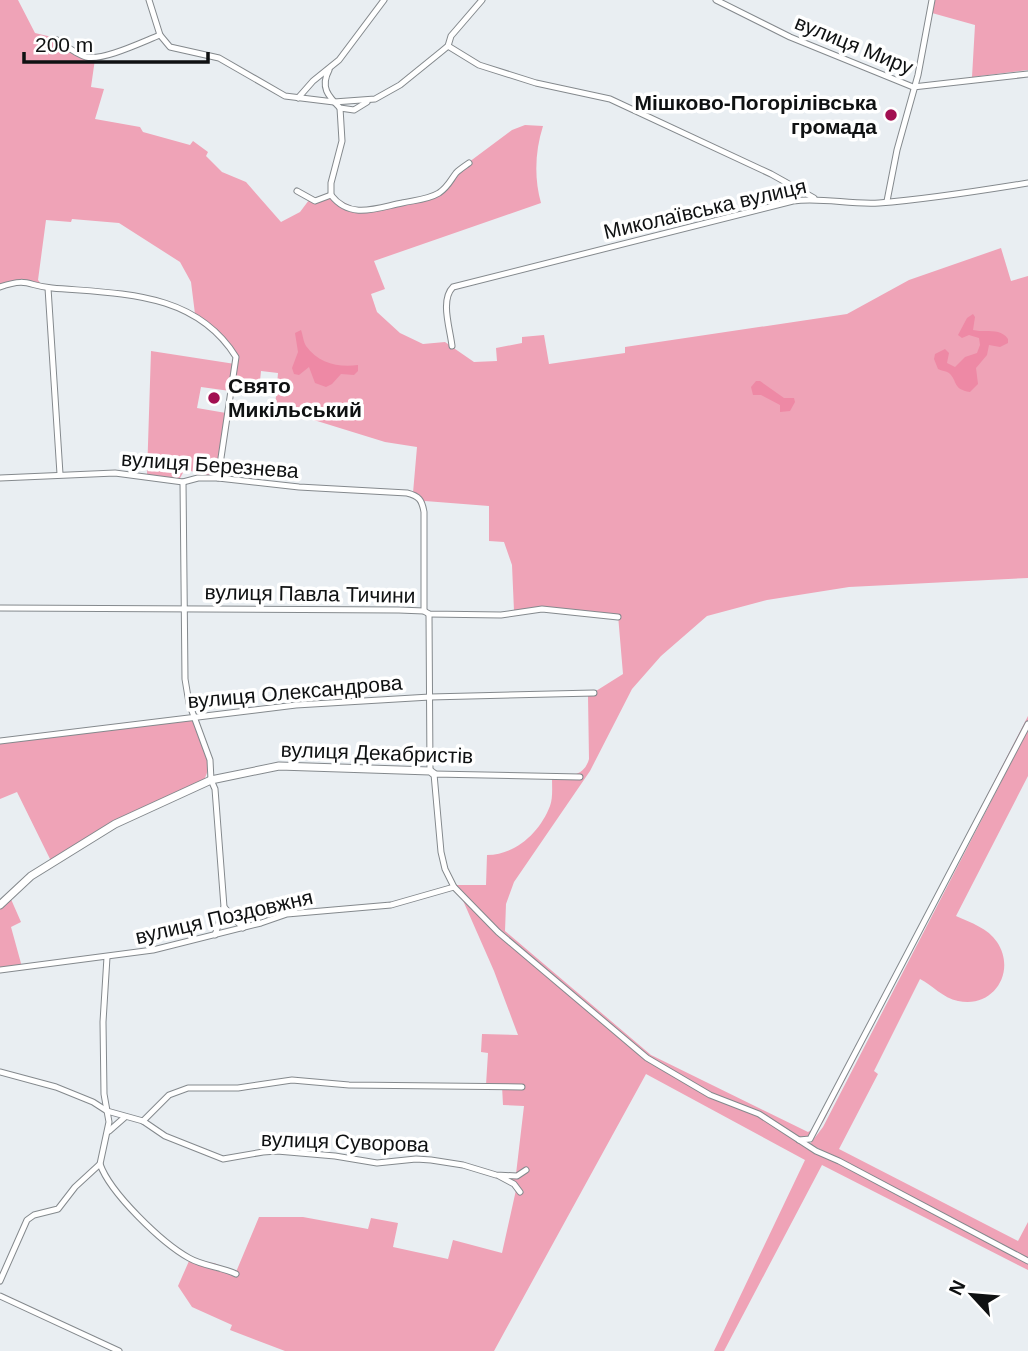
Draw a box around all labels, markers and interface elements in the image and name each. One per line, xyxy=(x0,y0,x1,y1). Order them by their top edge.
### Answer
street label: вулиця Миру xyxy=(792,10,917,79)
scale bar xyxy=(24,21,208,65)
text: 200 m xyxy=(35,33,93,56)
place label: Мішково-Погорілівська громада xyxy=(634,91,877,138)
marker: Мішково-Погорілівська громада xyxy=(883,107,899,123)
street label: Миколаївська вулиця xyxy=(601,174,808,243)
place label: Свято Микільський xyxy=(228,374,362,421)
marker: Свято Микільський xyxy=(206,390,222,406)
street label: вулиця Березнева xyxy=(121,447,300,482)
street label: вулиця Павла Тичини xyxy=(204,580,416,607)
street label: вулиця Олександрова xyxy=(187,671,404,712)
street label: вулиця Декабристів xyxy=(280,738,474,767)
street label: вулиця Поздовжня xyxy=(133,885,315,948)
street label: вулиця Суворова xyxy=(261,1127,430,1156)
north arrow xyxy=(937,1260,1007,1330)
text: N xyxy=(945,1277,970,1299)

